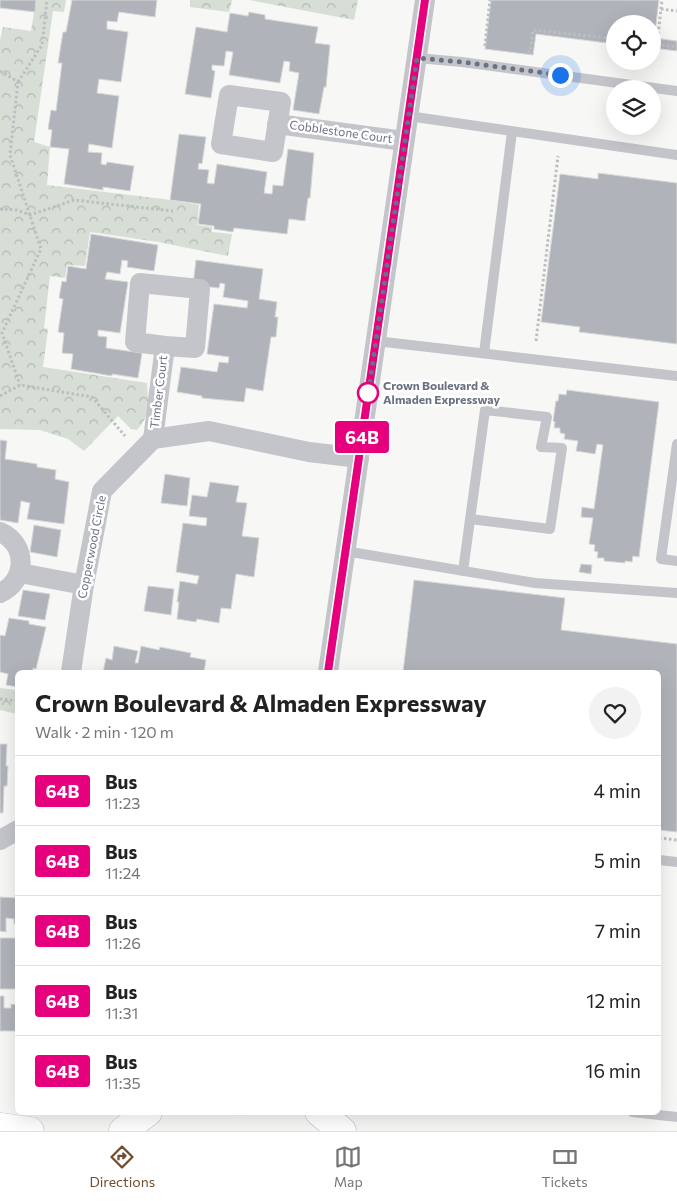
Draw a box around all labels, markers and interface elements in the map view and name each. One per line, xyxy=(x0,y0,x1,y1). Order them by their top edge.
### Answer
map controls xyxy=(606,15,661,135)
button: locate xyxy=(606,15,661,70)
your location xyxy=(548,63,573,88)
button: layers xyxy=(606,80,661,135)
street label: Cobblestone Court xyxy=(289,117,394,145)
street label: Timber Court xyxy=(147,354,169,429)
place label: Crown Boulevard & Almaden Expressway xyxy=(383,378,500,406)
marker: Crown Boulevard & Almaden Expressway xyxy=(357,382,379,404)
line badge: 64B xyxy=(333,421,391,453)
text: 64B xyxy=(345,426,379,448)
street label: Copperwood Circle xyxy=(74,494,108,600)
button: heart xyxy=(589,687,641,739)
text: Crown Boulevard & Almaden Expressway xyxy=(35,688,487,717)
text: Walk · 2 min · 120 m xyxy=(35,722,174,741)
text: Bus xyxy=(105,770,137,793)
text: 4 min xyxy=(594,779,641,802)
text: 64B xyxy=(45,780,80,802)
text: 11:23 xyxy=(105,793,140,812)
text: Bus xyxy=(105,840,137,863)
text: 5 min xyxy=(594,849,641,872)
text: 64B xyxy=(45,850,80,872)
text: 11:24 xyxy=(105,863,141,882)
text: Bus xyxy=(105,910,137,933)
text: 7 min xyxy=(595,919,641,942)
text: 64B xyxy=(45,920,80,942)
text: 11:26 xyxy=(105,933,141,952)
text: Bus xyxy=(105,980,137,1003)
text: 12 min xyxy=(586,989,641,1012)
text: 64B xyxy=(45,990,80,1012)
text: 11:31 xyxy=(105,1003,138,1022)
text: Bus xyxy=(105,1050,137,1073)
text: 16 min xyxy=(585,1059,641,1082)
text: 64B xyxy=(45,1060,80,1082)
text: 11:35 xyxy=(105,1073,141,1092)
tab: Directions xyxy=(89,1143,155,1190)
tab: Map xyxy=(334,1143,363,1190)
tab: Tickets xyxy=(541,1143,588,1190)

